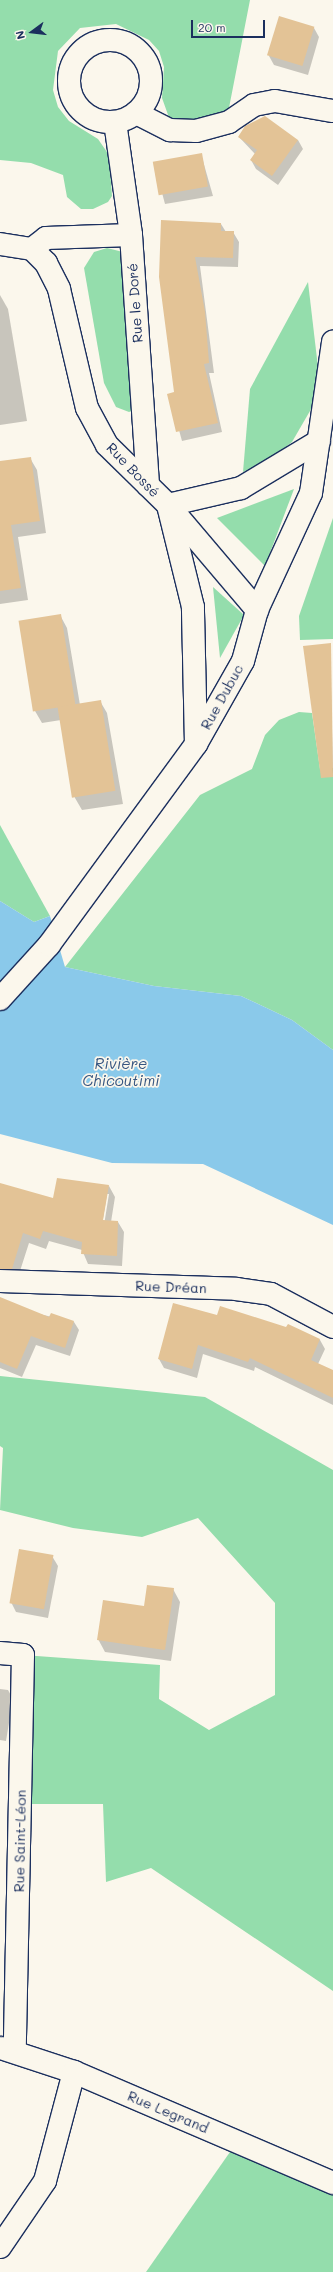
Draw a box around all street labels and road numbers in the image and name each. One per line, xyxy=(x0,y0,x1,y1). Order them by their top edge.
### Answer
street label: Rue le Doré xyxy=(124,262,146,344)
street label: Rue Bossé xyxy=(103,439,163,501)
street label: Rue Dubuc xyxy=(197,662,247,732)
street label: Rue Dréan xyxy=(135,1277,207,1297)
street label: Rue Saint-Léon xyxy=(11,1790,29,1892)
street label: Rue Legrand xyxy=(125,2087,211,2137)

